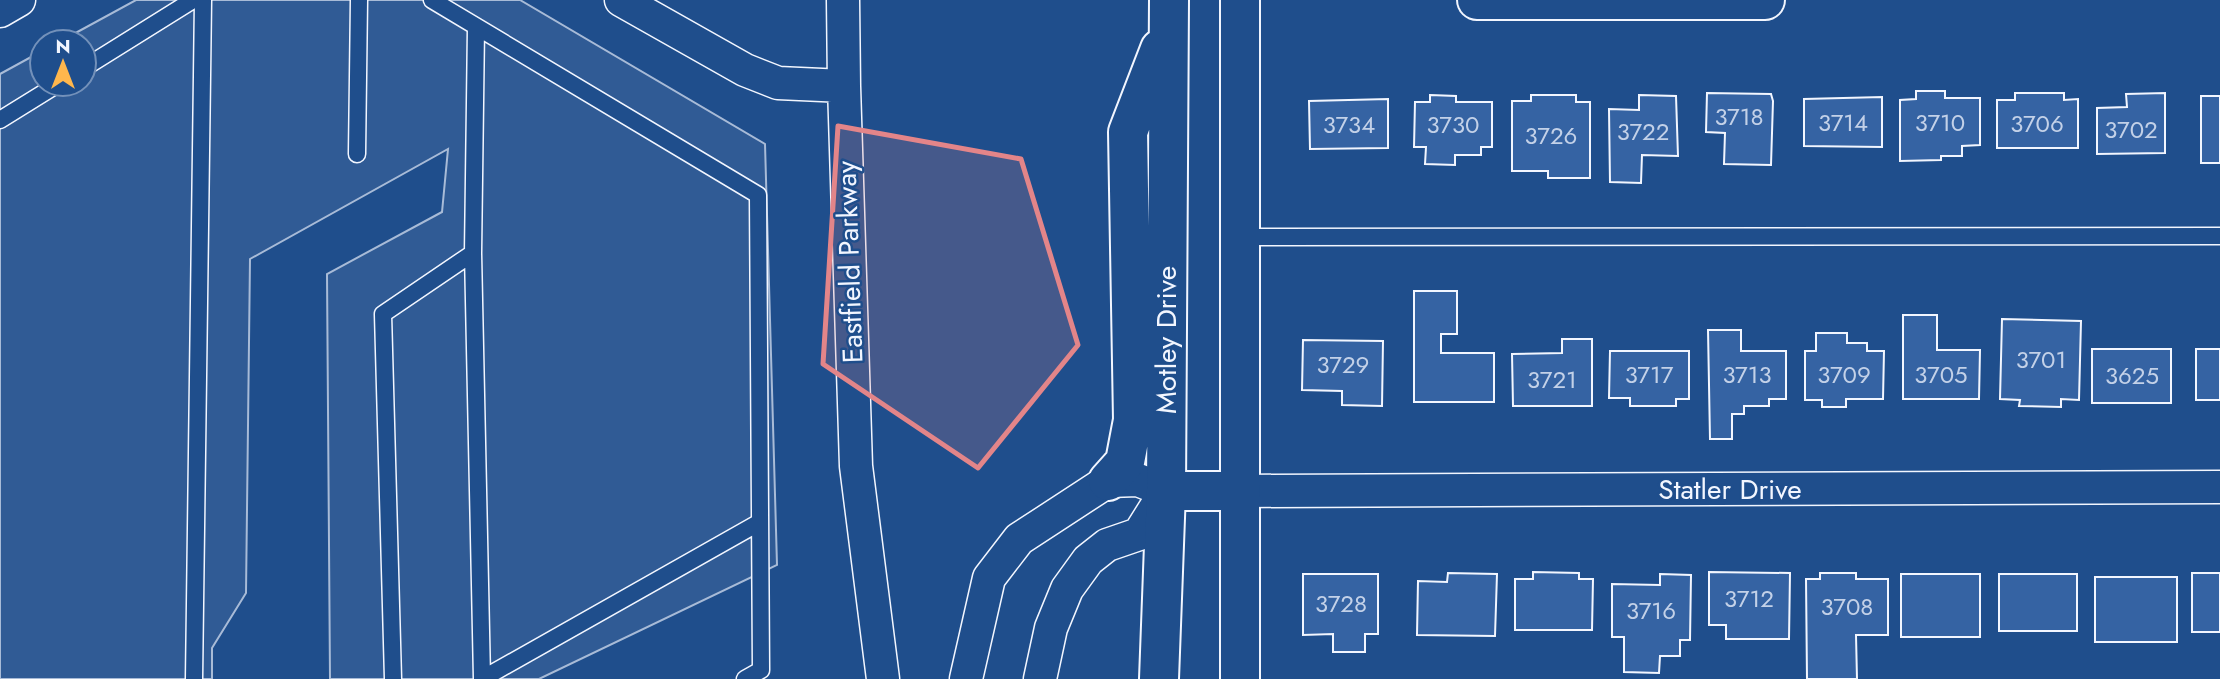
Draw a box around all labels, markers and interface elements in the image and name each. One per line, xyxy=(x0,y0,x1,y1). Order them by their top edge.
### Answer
north arrow xyxy=(28,28,98,98)
text: N xyxy=(55,33,71,60)
house number: 3718 xyxy=(1714,99,1764,134)
house number: 3714 xyxy=(1818,105,1868,140)
house number: 3710 xyxy=(1915,105,1965,140)
house number: 3706 xyxy=(2010,106,2064,141)
house number: 3734 xyxy=(1323,107,1375,142)
house number: 3730 xyxy=(1427,107,1479,142)
house number: 3702 xyxy=(2104,112,2158,147)
house number: 3722 xyxy=(1617,114,1669,149)
house number: 3726 xyxy=(1525,118,1577,153)
street label: Eastfield Parkway xyxy=(825,159,874,364)
street label: Motley Drive xyxy=(1146,266,1187,414)
house number: 3701 xyxy=(2016,342,2066,377)
house number: 3729 xyxy=(1317,347,1369,382)
house number: 3717 xyxy=(1625,357,1674,392)
house number: 3713 xyxy=(1722,357,1772,392)
house number: 3709 xyxy=(1817,357,1871,392)
house number: 3705 xyxy=(1914,357,1968,392)
house number: 3625 xyxy=(2105,358,2159,393)
house number: 3721 xyxy=(1527,362,1577,397)
street label: Statler Drive xyxy=(1658,469,1802,510)
house number: 3712 xyxy=(1724,581,1774,616)
house number: 3728 xyxy=(1315,586,1367,621)
house number: 3708 xyxy=(1821,589,1873,624)
house number: 3716 xyxy=(1626,593,1676,628)

